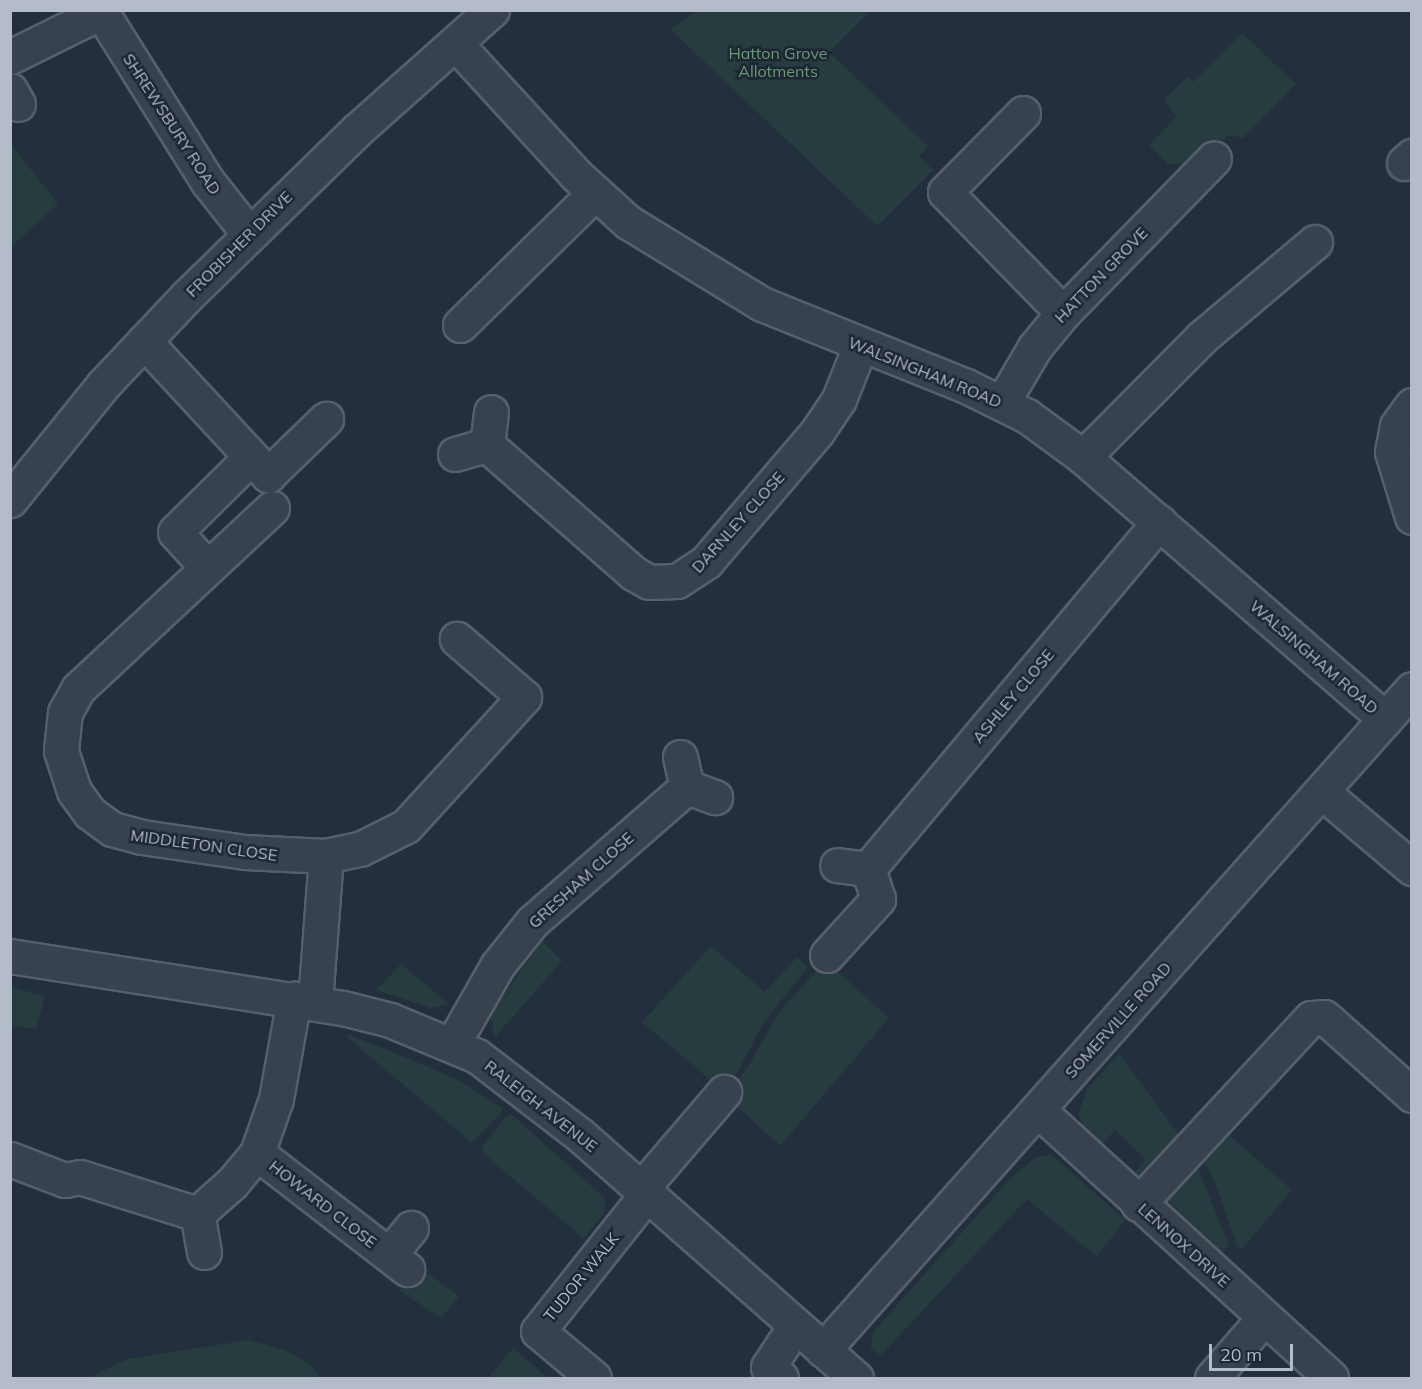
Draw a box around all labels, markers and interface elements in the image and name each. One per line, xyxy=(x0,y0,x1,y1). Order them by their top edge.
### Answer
park label: Hatton Grove Allotments xyxy=(729,43,827,81)
street label: SHREWSBURY ROAD xyxy=(119,50,225,198)
street label: FROBISHER DRIVE xyxy=(182,187,296,301)
street label: HATTON GROVE xyxy=(1051,223,1151,327)
street label: WALSINGHAM ROAD xyxy=(846,332,1004,412)
street label: DARNLEY CLOSE xyxy=(688,468,788,576)
street label: WALSINGHAM ROAD xyxy=(1246,596,1382,718)
street label: ASHLEY CLOSE xyxy=(968,645,1058,747)
street label: MIDDLETON CLOSE xyxy=(129,825,279,865)
street label: GRESHAM CLOSE xyxy=(525,828,637,932)
street label: SOMERVILLE ROAD xyxy=(1061,958,1175,1082)
street label: RALEIGH AVENUE xyxy=(481,1056,601,1156)
street label: HOWARD CLOSE xyxy=(265,1156,381,1252)
street label: LENNOX DRIVE xyxy=(1134,1199,1234,1291)
street label: TUDOR WALK xyxy=(539,1229,623,1325)
scale bar xyxy=(1212,1332,1296,1370)
text: 20 m xyxy=(1220,1343,1262,1366)

